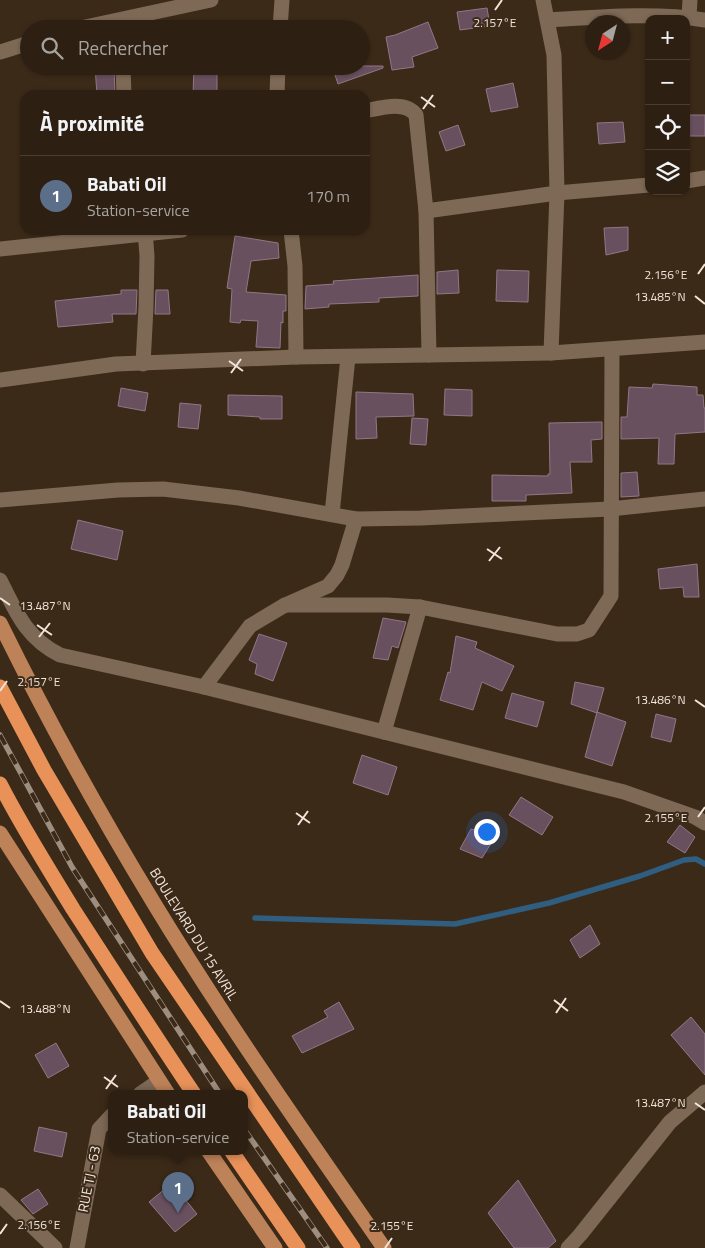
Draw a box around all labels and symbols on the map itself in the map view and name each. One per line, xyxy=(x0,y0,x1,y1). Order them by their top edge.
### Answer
text: 2.157°E xyxy=(474,13,517,32)
north arrow xyxy=(585,15,630,60)
text: 2.156°E xyxy=(645,265,688,284)
text: 13.485°N xyxy=(634,287,686,306)
text: 13.487°N xyxy=(19,596,71,615)
text: 2.157°E xyxy=(18,672,61,691)
text: 13.486°N xyxy=(634,690,686,709)
text: 2.155°E xyxy=(645,808,688,827)
your location xyxy=(474,819,500,845)
street label: BOULEVARD DU 15 AVRIL xyxy=(145,863,244,1004)
text: 13.488°N xyxy=(19,999,71,1018)
text: 13.487°N xyxy=(634,1093,686,1112)
street label: RUE TJ - 63 xyxy=(72,1144,105,1214)
pin: 1 xyxy=(162,1172,194,1213)
text: 2.156°E xyxy=(18,1215,61,1234)
text: 2.155°E xyxy=(371,1216,414,1235)

